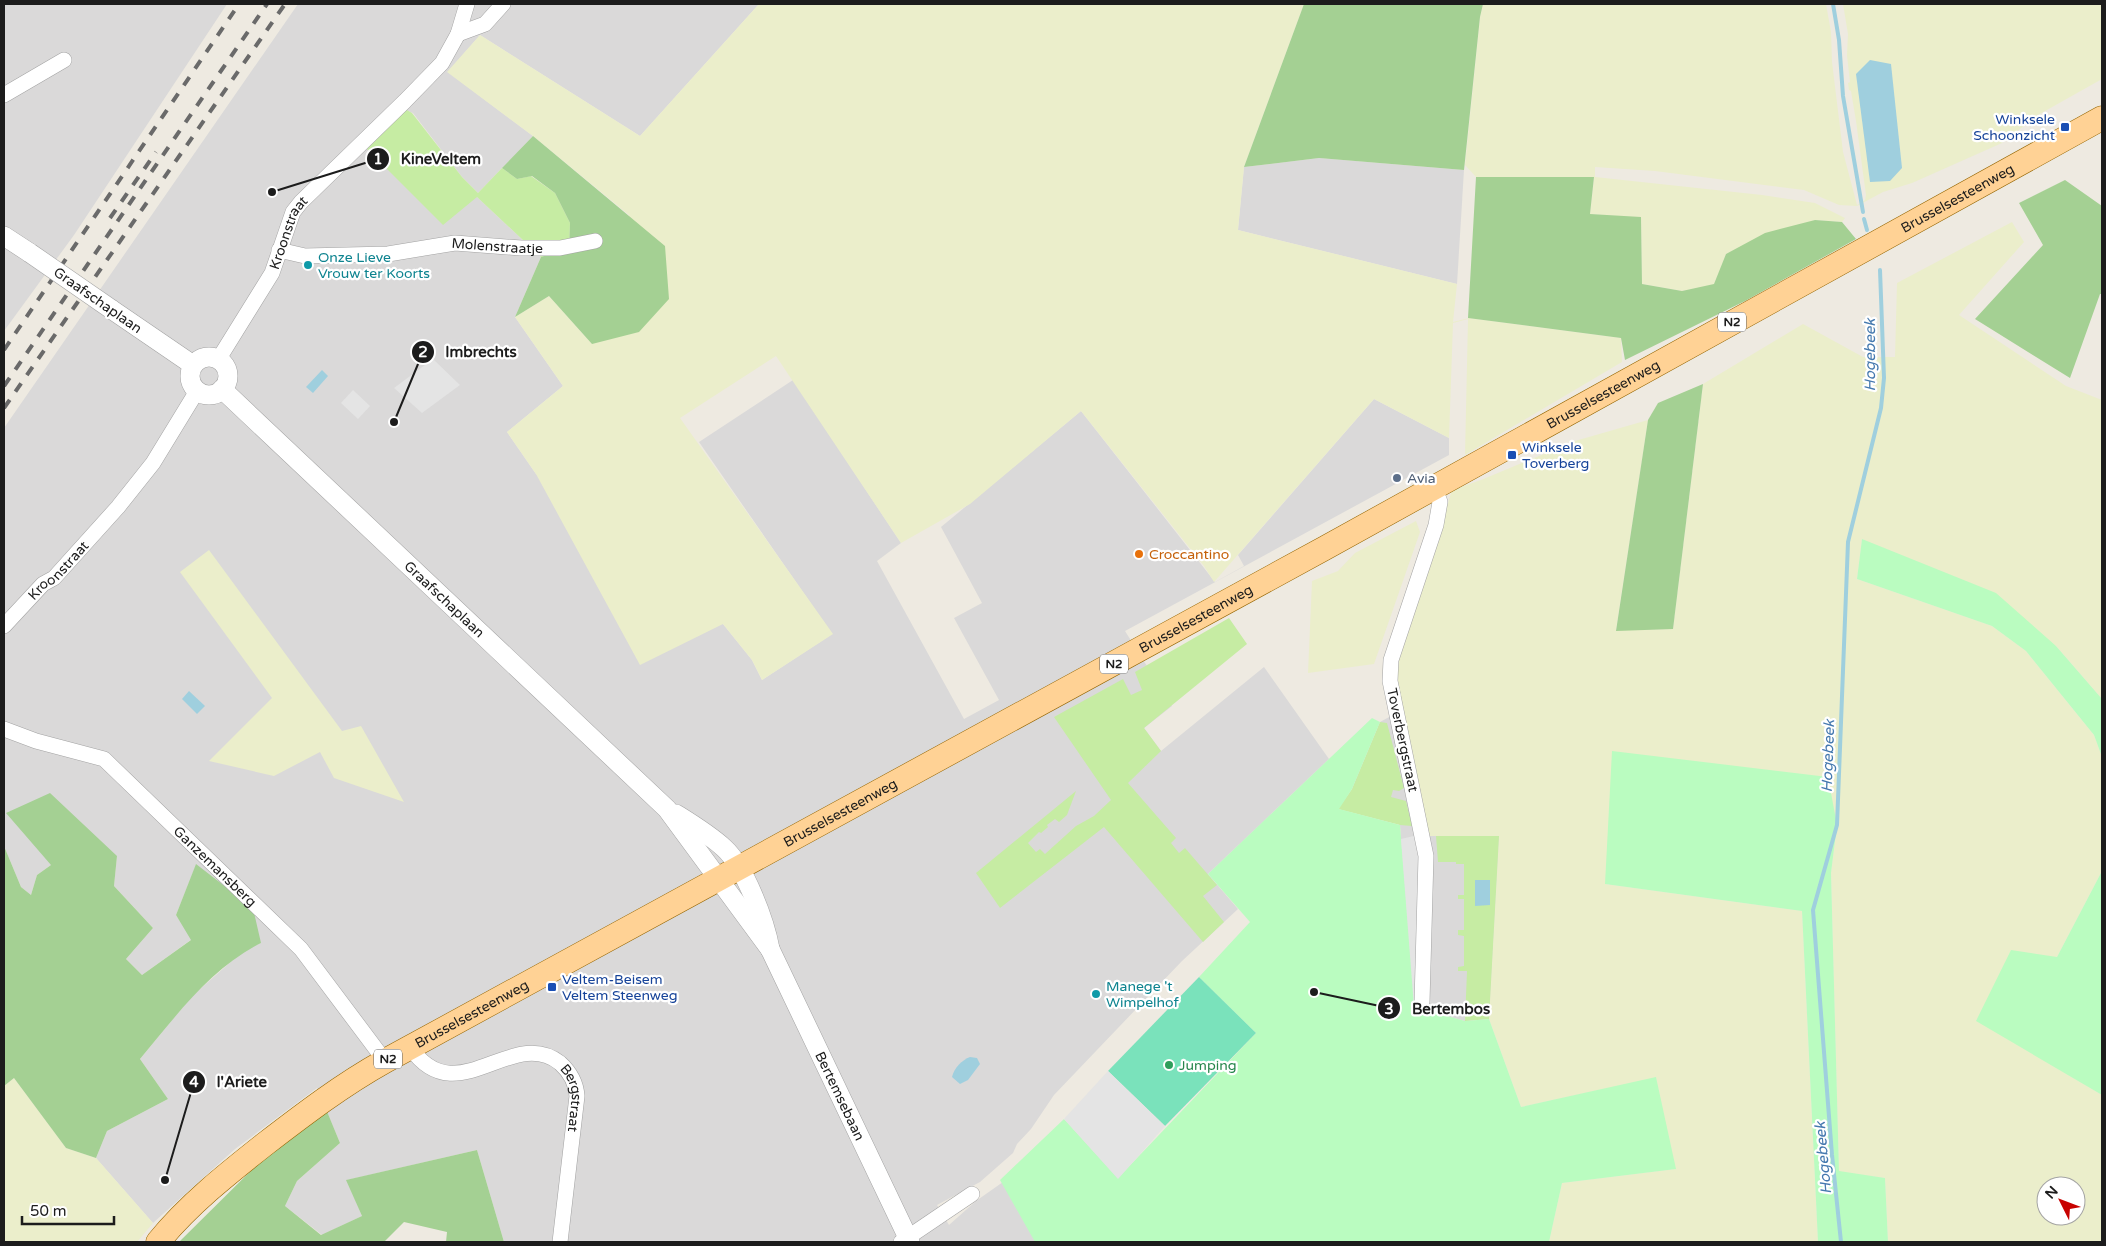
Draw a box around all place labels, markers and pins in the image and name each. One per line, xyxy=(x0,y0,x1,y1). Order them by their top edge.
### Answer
place label: Winksele Schoonzicht xyxy=(1973,111,2056,144)
marker: Winksele Schoonzicht xyxy=(2059,121,2071,133)
callout: KineVeltem xyxy=(366,144,491,174)
place label: Onze Lieve Vrouw ter Koorts xyxy=(318,249,430,282)
marker: Onze Lieve Vrouw ter Koorts xyxy=(302,259,314,271)
callout: Imbrechts xyxy=(410,337,526,367)
place label: Winksele Toverberg xyxy=(1522,439,1589,472)
marker: Winksele Toverberg xyxy=(1506,449,1518,461)
place label: Avia xyxy=(1407,470,1436,487)
marker: Avia xyxy=(1391,472,1403,484)
place label: Croccantino xyxy=(1149,546,1229,563)
marker: Croccantino xyxy=(1133,548,1145,560)
place label: Veltem-Beisem Veltem Steenweg xyxy=(562,971,678,1004)
place label: Manege 't Wimpelhof xyxy=(1106,978,1180,1011)
marker: Veltem-Beisem Veltem Steenweg xyxy=(546,981,558,993)
marker: Manege 't Wimpelhof xyxy=(1090,988,1102,1000)
callout: Bertembos xyxy=(1377,993,1500,1023)
place label: Jumping xyxy=(1179,1057,1237,1074)
marker: Jumping xyxy=(1163,1059,1175,1071)
callout: l'Ariete xyxy=(182,1067,277,1097)

